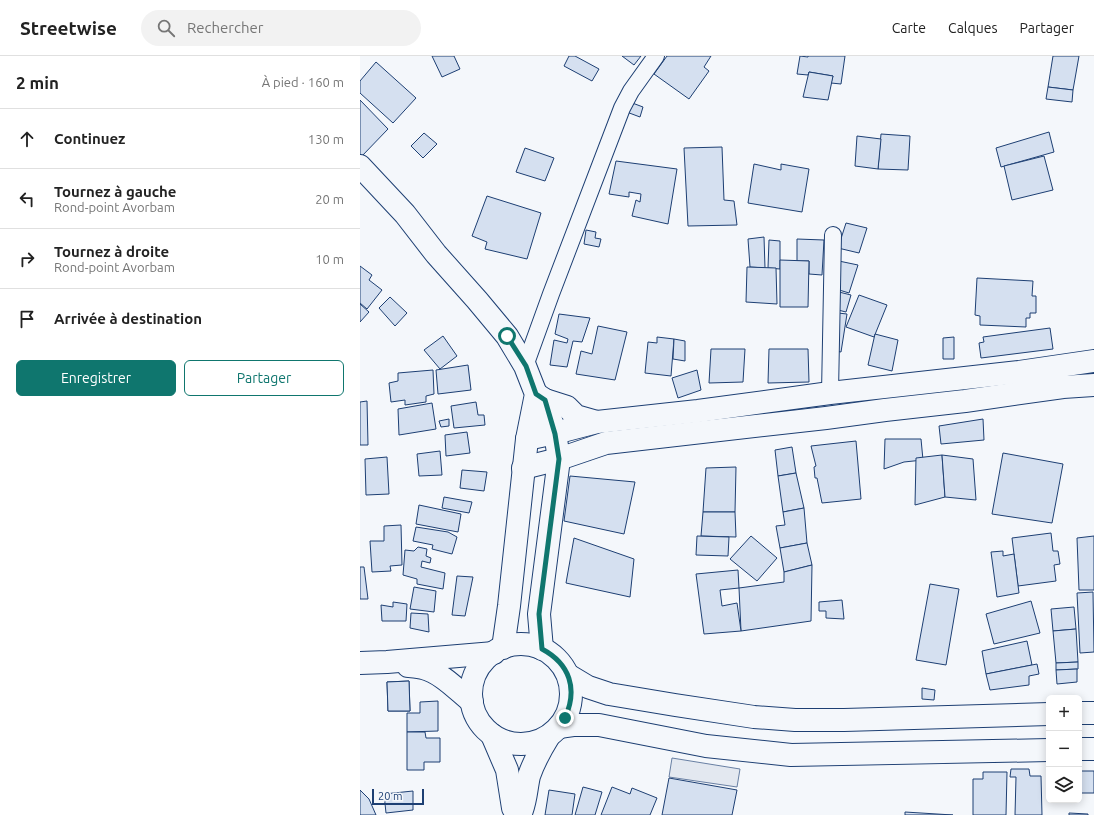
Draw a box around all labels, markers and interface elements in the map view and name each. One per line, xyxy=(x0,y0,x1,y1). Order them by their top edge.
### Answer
search box xyxy=(141,10,421,46)
text: Streetwise xyxy=(20,17,117,39)
icon: search xyxy=(155,17,177,39)
text: Rechercher xyxy=(187,19,264,36)
text: Carte xyxy=(892,20,926,36)
text: Calques xyxy=(948,20,997,36)
text: Partager xyxy=(1019,20,1074,36)
text: 2 min xyxy=(16,73,59,92)
text: À pied · 160 m xyxy=(262,75,344,89)
icon: ahead xyxy=(16,128,38,150)
text: Continuez xyxy=(54,130,125,147)
text: 130 m xyxy=(308,132,344,146)
text: Tournez à gauche xyxy=(54,183,177,200)
icon: left xyxy=(16,188,38,210)
text: 20 m xyxy=(315,192,344,206)
text: Rond-point Avorbam xyxy=(54,200,175,214)
text: Tournez à droite xyxy=(54,243,169,260)
icon: right xyxy=(16,248,38,270)
text: 10 m xyxy=(315,252,344,266)
text: Rond-point Avorbam xyxy=(54,260,175,274)
icon: arrive xyxy=(16,308,38,330)
text: Arrivée à destination xyxy=(54,310,202,327)
route start xyxy=(498,327,516,345)
button: Enregistrer xyxy=(16,360,176,396)
button: Partager xyxy=(184,360,344,396)
map controls xyxy=(1046,695,1082,803)
button: + xyxy=(1046,695,1082,731)
route end xyxy=(556,709,574,727)
button: − xyxy=(1046,731,1082,767)
button: layers xyxy=(1046,767,1082,803)
scale bar xyxy=(372,787,424,806)
text: 20 m xyxy=(378,790,402,802)

